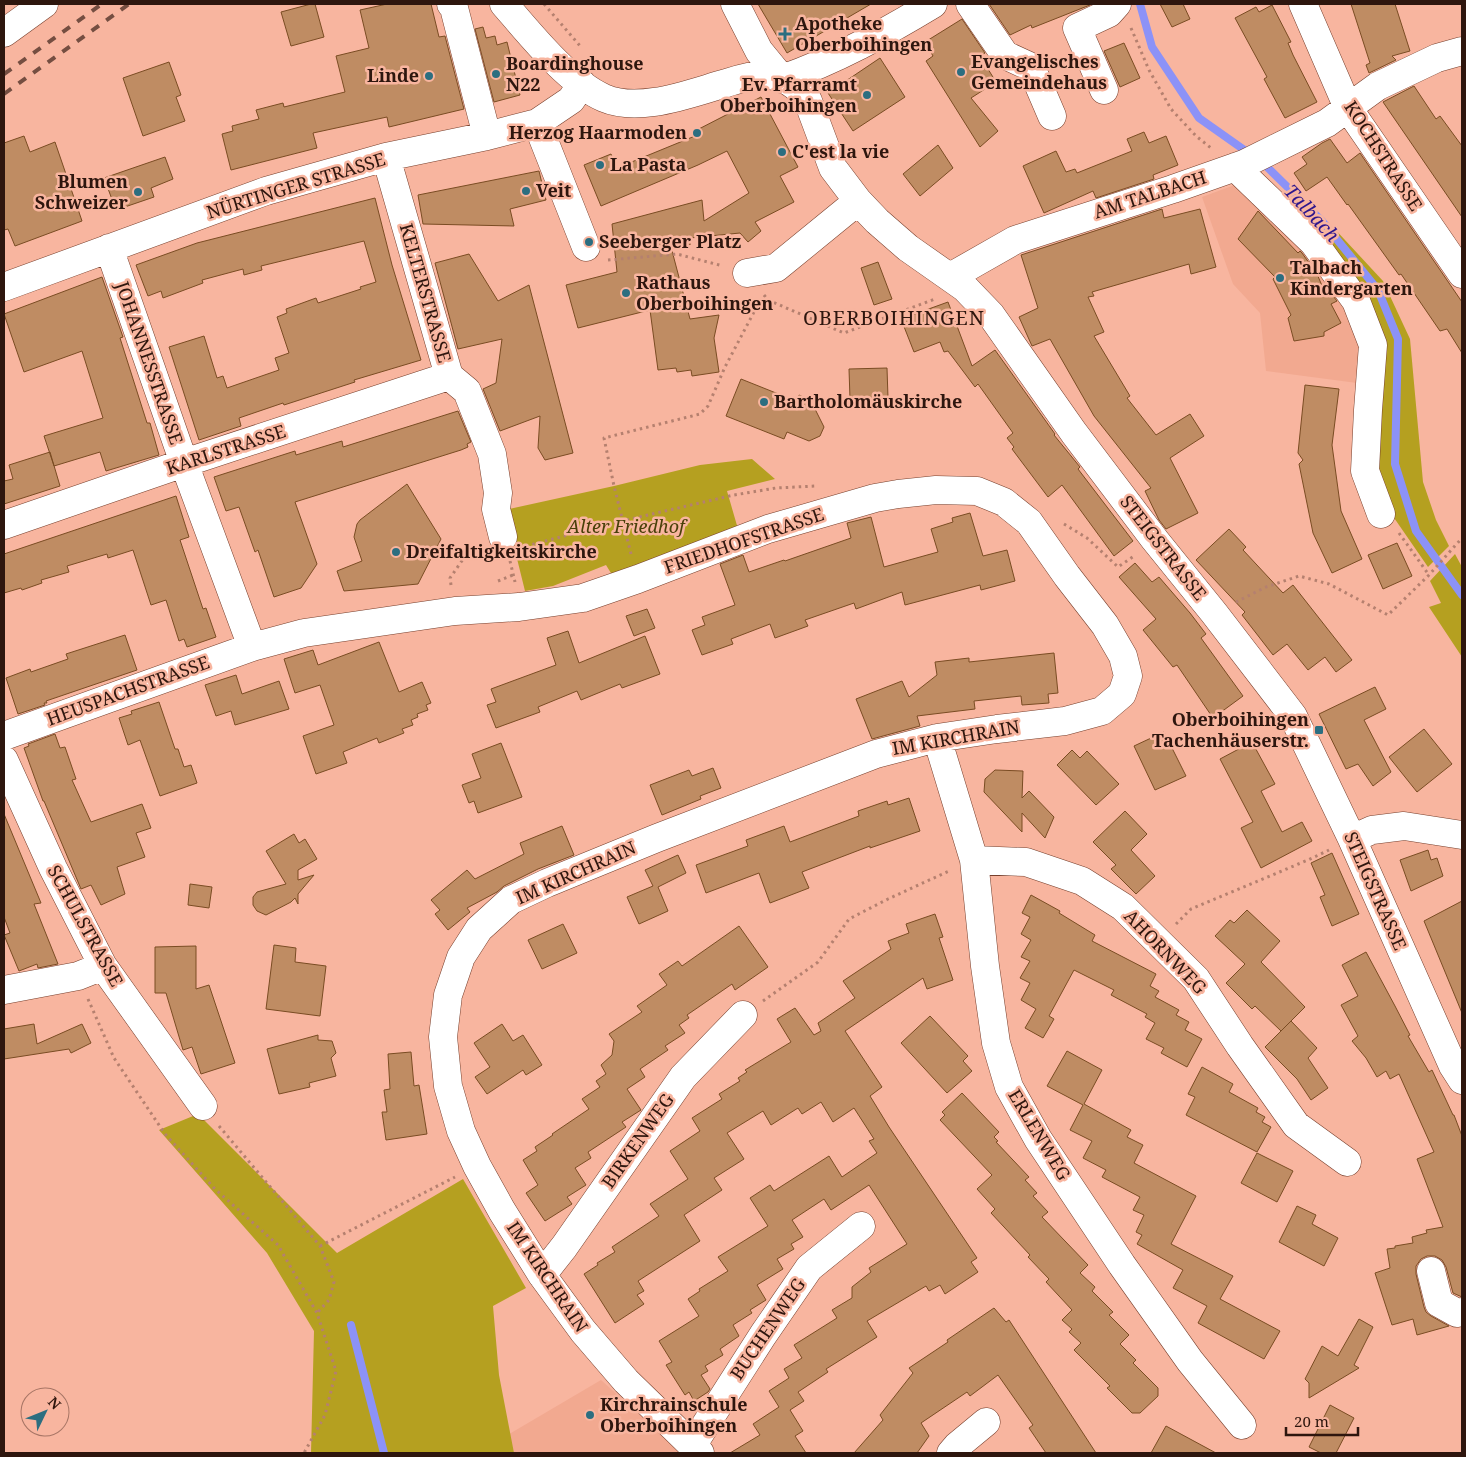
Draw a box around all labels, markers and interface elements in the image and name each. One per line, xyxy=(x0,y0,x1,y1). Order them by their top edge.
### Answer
place label: Apotheke Oberboihingen xyxy=(795,11,932,56)
marker: Apotheke Oberboihingen xyxy=(779,28,791,40)
place label: Evangelisches Gemeindehaus xyxy=(971,49,1107,94)
place label: Boardinghouse N22 xyxy=(506,51,643,96)
place label: Linde xyxy=(367,63,419,87)
marker: Evangelisches Gemeindehaus xyxy=(955,66,967,78)
marker: Boardinghouse N22 xyxy=(490,68,502,80)
marker: Linde xyxy=(423,70,435,82)
place label: Ev. Pfarramt Oberboihingen xyxy=(720,72,857,117)
marker: Ev. Pfarramt Oberboihingen xyxy=(861,89,873,101)
street label: KOCHSTRASSE xyxy=(1339,96,1428,215)
place label: Herzog Haarmoden xyxy=(509,120,687,144)
marker: Herzog Haarmoden xyxy=(691,127,703,139)
place label: C'est la vie xyxy=(792,139,889,163)
street label: NÜRTINGER STRASSE xyxy=(203,146,388,224)
marker: C'est la vie xyxy=(776,146,788,158)
place label: La Pasta xyxy=(610,152,686,176)
marker: La Pasta xyxy=(594,159,606,171)
street label: AM TALBACH xyxy=(1090,165,1209,224)
place label: Blumen Schweizer xyxy=(35,169,129,214)
place label: Veit xyxy=(536,178,571,202)
water label: Talbach xyxy=(1279,178,1346,248)
marker: Veit xyxy=(520,185,532,197)
marker: Blumen Schweizer xyxy=(132,186,144,198)
street label: KELTERSTRASSE xyxy=(395,220,457,365)
place label: Seeberger Platz xyxy=(599,229,741,253)
marker: Seeberger Platz xyxy=(583,236,595,248)
place label: Talbach Kindergarten xyxy=(1290,255,1413,300)
place label: Rathaus Oberboihingen xyxy=(636,270,773,315)
marker: Talbach Kindergarten xyxy=(1274,272,1286,284)
street label: JOHANNESSTRASSE xyxy=(110,277,189,447)
marker: Rathaus Oberboihingen xyxy=(620,287,632,299)
district label: OBERBOIHINGEN xyxy=(803,304,985,331)
place label: Bartholomäuskirche xyxy=(774,389,962,413)
marker: Bartholomäuskirche xyxy=(758,396,770,408)
street label: KARLSTRASSE xyxy=(163,418,288,480)
street label: STEIGSTRASSE xyxy=(1115,490,1212,605)
street label: FRIEDHOFSTRASSE xyxy=(661,501,827,579)
park label: Alter Friedhof xyxy=(565,514,688,538)
place label: Dreifaltigkeitskirche xyxy=(406,539,597,563)
marker: Dreifaltigkeitskirche xyxy=(390,546,402,558)
street label: HEUSPACHSTRASSE xyxy=(43,649,212,731)
place label: Oberboihingen Tachenhäuserstr. xyxy=(1152,707,1309,752)
street label: IM KIRCHRAIN xyxy=(890,714,1022,760)
marker: Oberboihingen Tachenhäuserstr. xyxy=(1313,724,1325,736)
street label: STEIGSTRASSE xyxy=(1339,828,1413,953)
street label: IM KIRCHRAIN xyxy=(512,835,640,909)
street label: SCHULSTRASSE xyxy=(43,861,129,990)
street label: AHORNWEG xyxy=(1119,904,1212,999)
street label: ERLENWEG xyxy=(1003,1085,1077,1185)
street label: BIRKENWEG xyxy=(596,1088,679,1193)
street label: IM KIRCHRAIN xyxy=(502,1216,594,1337)
street label: BUCHENWEG xyxy=(724,1273,810,1384)
north arrow xyxy=(20,1387,70,1437)
text: N xyxy=(44,1392,66,1413)
place label: Kirchrainschule Oberboihingen xyxy=(600,1392,747,1437)
scale bar xyxy=(1286,1404,1358,1436)
marker: Kirchrainschule Oberboihingen xyxy=(584,1409,596,1421)
text: 20 m xyxy=(1294,1411,1329,1431)

